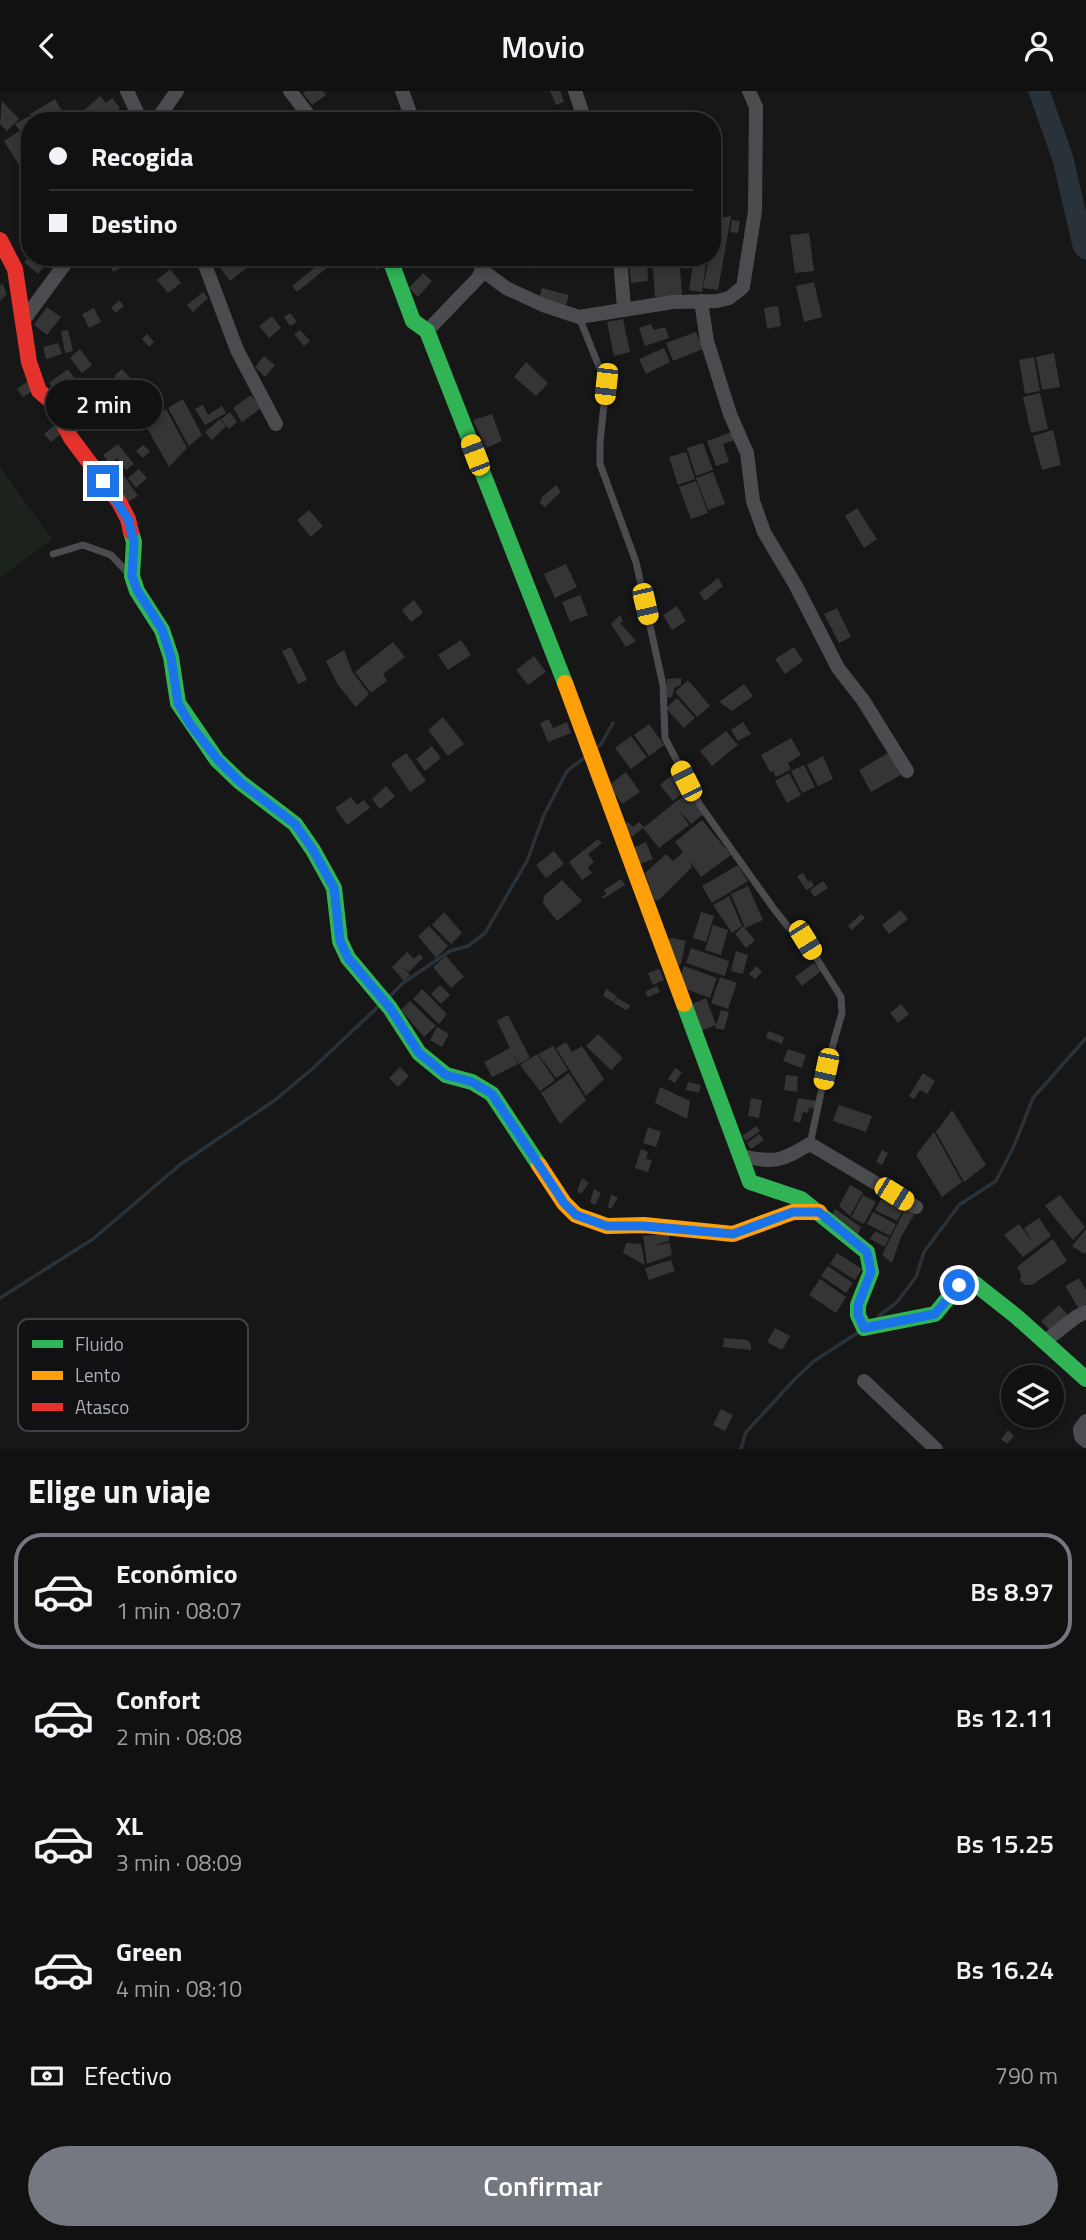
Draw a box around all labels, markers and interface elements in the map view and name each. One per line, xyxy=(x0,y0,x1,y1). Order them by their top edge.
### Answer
text: Movio xyxy=(501,22,585,70)
icon: back xyxy=(28,27,66,65)
icon: person xyxy=(1020,27,1058,65)
text: Recogida xyxy=(91,137,194,176)
text: Destino xyxy=(91,204,178,243)
car xyxy=(594,362,619,406)
callout: 2 min xyxy=(45,379,161,429)
text: 2 min xyxy=(76,387,132,422)
car xyxy=(458,432,493,478)
route end xyxy=(87,465,119,497)
car xyxy=(631,581,660,627)
car xyxy=(668,758,705,804)
car xyxy=(785,917,826,963)
car xyxy=(812,1046,841,1092)
car xyxy=(871,1174,918,1214)
route start xyxy=(943,1269,975,1301)
legend xyxy=(18,1319,248,1431)
text: Fluido xyxy=(75,1329,124,1358)
text: Lento xyxy=(75,1360,120,1389)
map controls xyxy=(1001,1365,1064,1428)
button: layers xyxy=(1001,1365,1064,1428)
text: Atasco xyxy=(75,1392,129,1421)
text: Elige un viaje xyxy=(28,1467,211,1515)
text: Económico xyxy=(116,1554,238,1593)
icon: car xyxy=(32,1560,95,1623)
text: Bs 8.97 xyxy=(970,1572,1054,1611)
text: 1 min · 08:07 xyxy=(116,1593,242,1628)
text: Confort xyxy=(116,1680,200,1719)
icon: car xyxy=(32,1686,95,1749)
text: Bs 12.11 xyxy=(956,1698,1054,1737)
text: 2 min · 08:08 xyxy=(116,1719,242,1754)
text: XL xyxy=(116,1806,143,1845)
icon: car xyxy=(32,1812,95,1875)
text: Bs 15.25 xyxy=(956,1824,1054,1863)
text: 3 min · 08:09 xyxy=(116,1845,242,1880)
text: Green xyxy=(116,1932,182,1971)
icon: car xyxy=(32,1938,95,2001)
text: Bs 16.24 xyxy=(956,1950,1054,1989)
text: 4 min · 08:10 xyxy=(116,1971,242,2006)
text: Efectivo xyxy=(84,2056,172,2095)
icon: cash xyxy=(28,2057,66,2095)
text: 790 m xyxy=(995,2058,1058,2093)
button: Confirmar xyxy=(28,2146,1058,2226)

